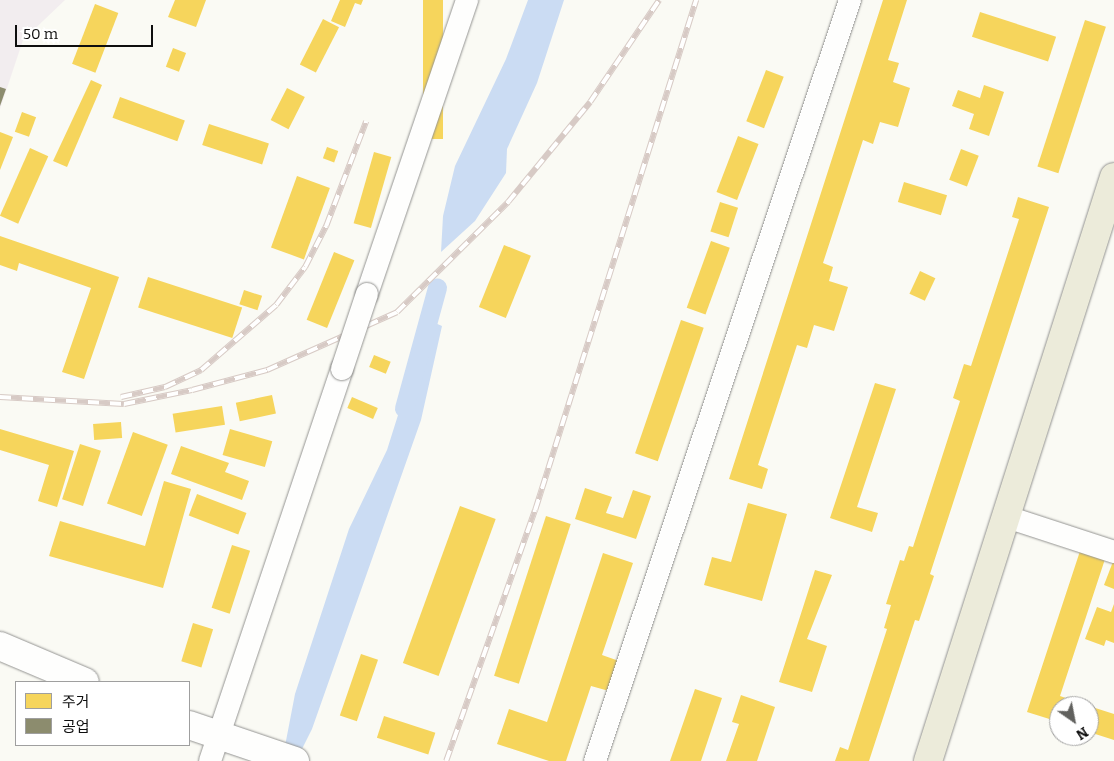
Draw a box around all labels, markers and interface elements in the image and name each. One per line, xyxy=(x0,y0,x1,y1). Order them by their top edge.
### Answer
scale bar xyxy=(18,15,155,47)
text: 50 m xyxy=(23,25,58,43)
legend xyxy=(15,681,190,746)
text: 주거 xyxy=(62,693,90,711)
north arrow xyxy=(1049,696,1099,746)
text: 공업 xyxy=(62,718,90,736)
text: N xyxy=(1073,723,1091,743)

